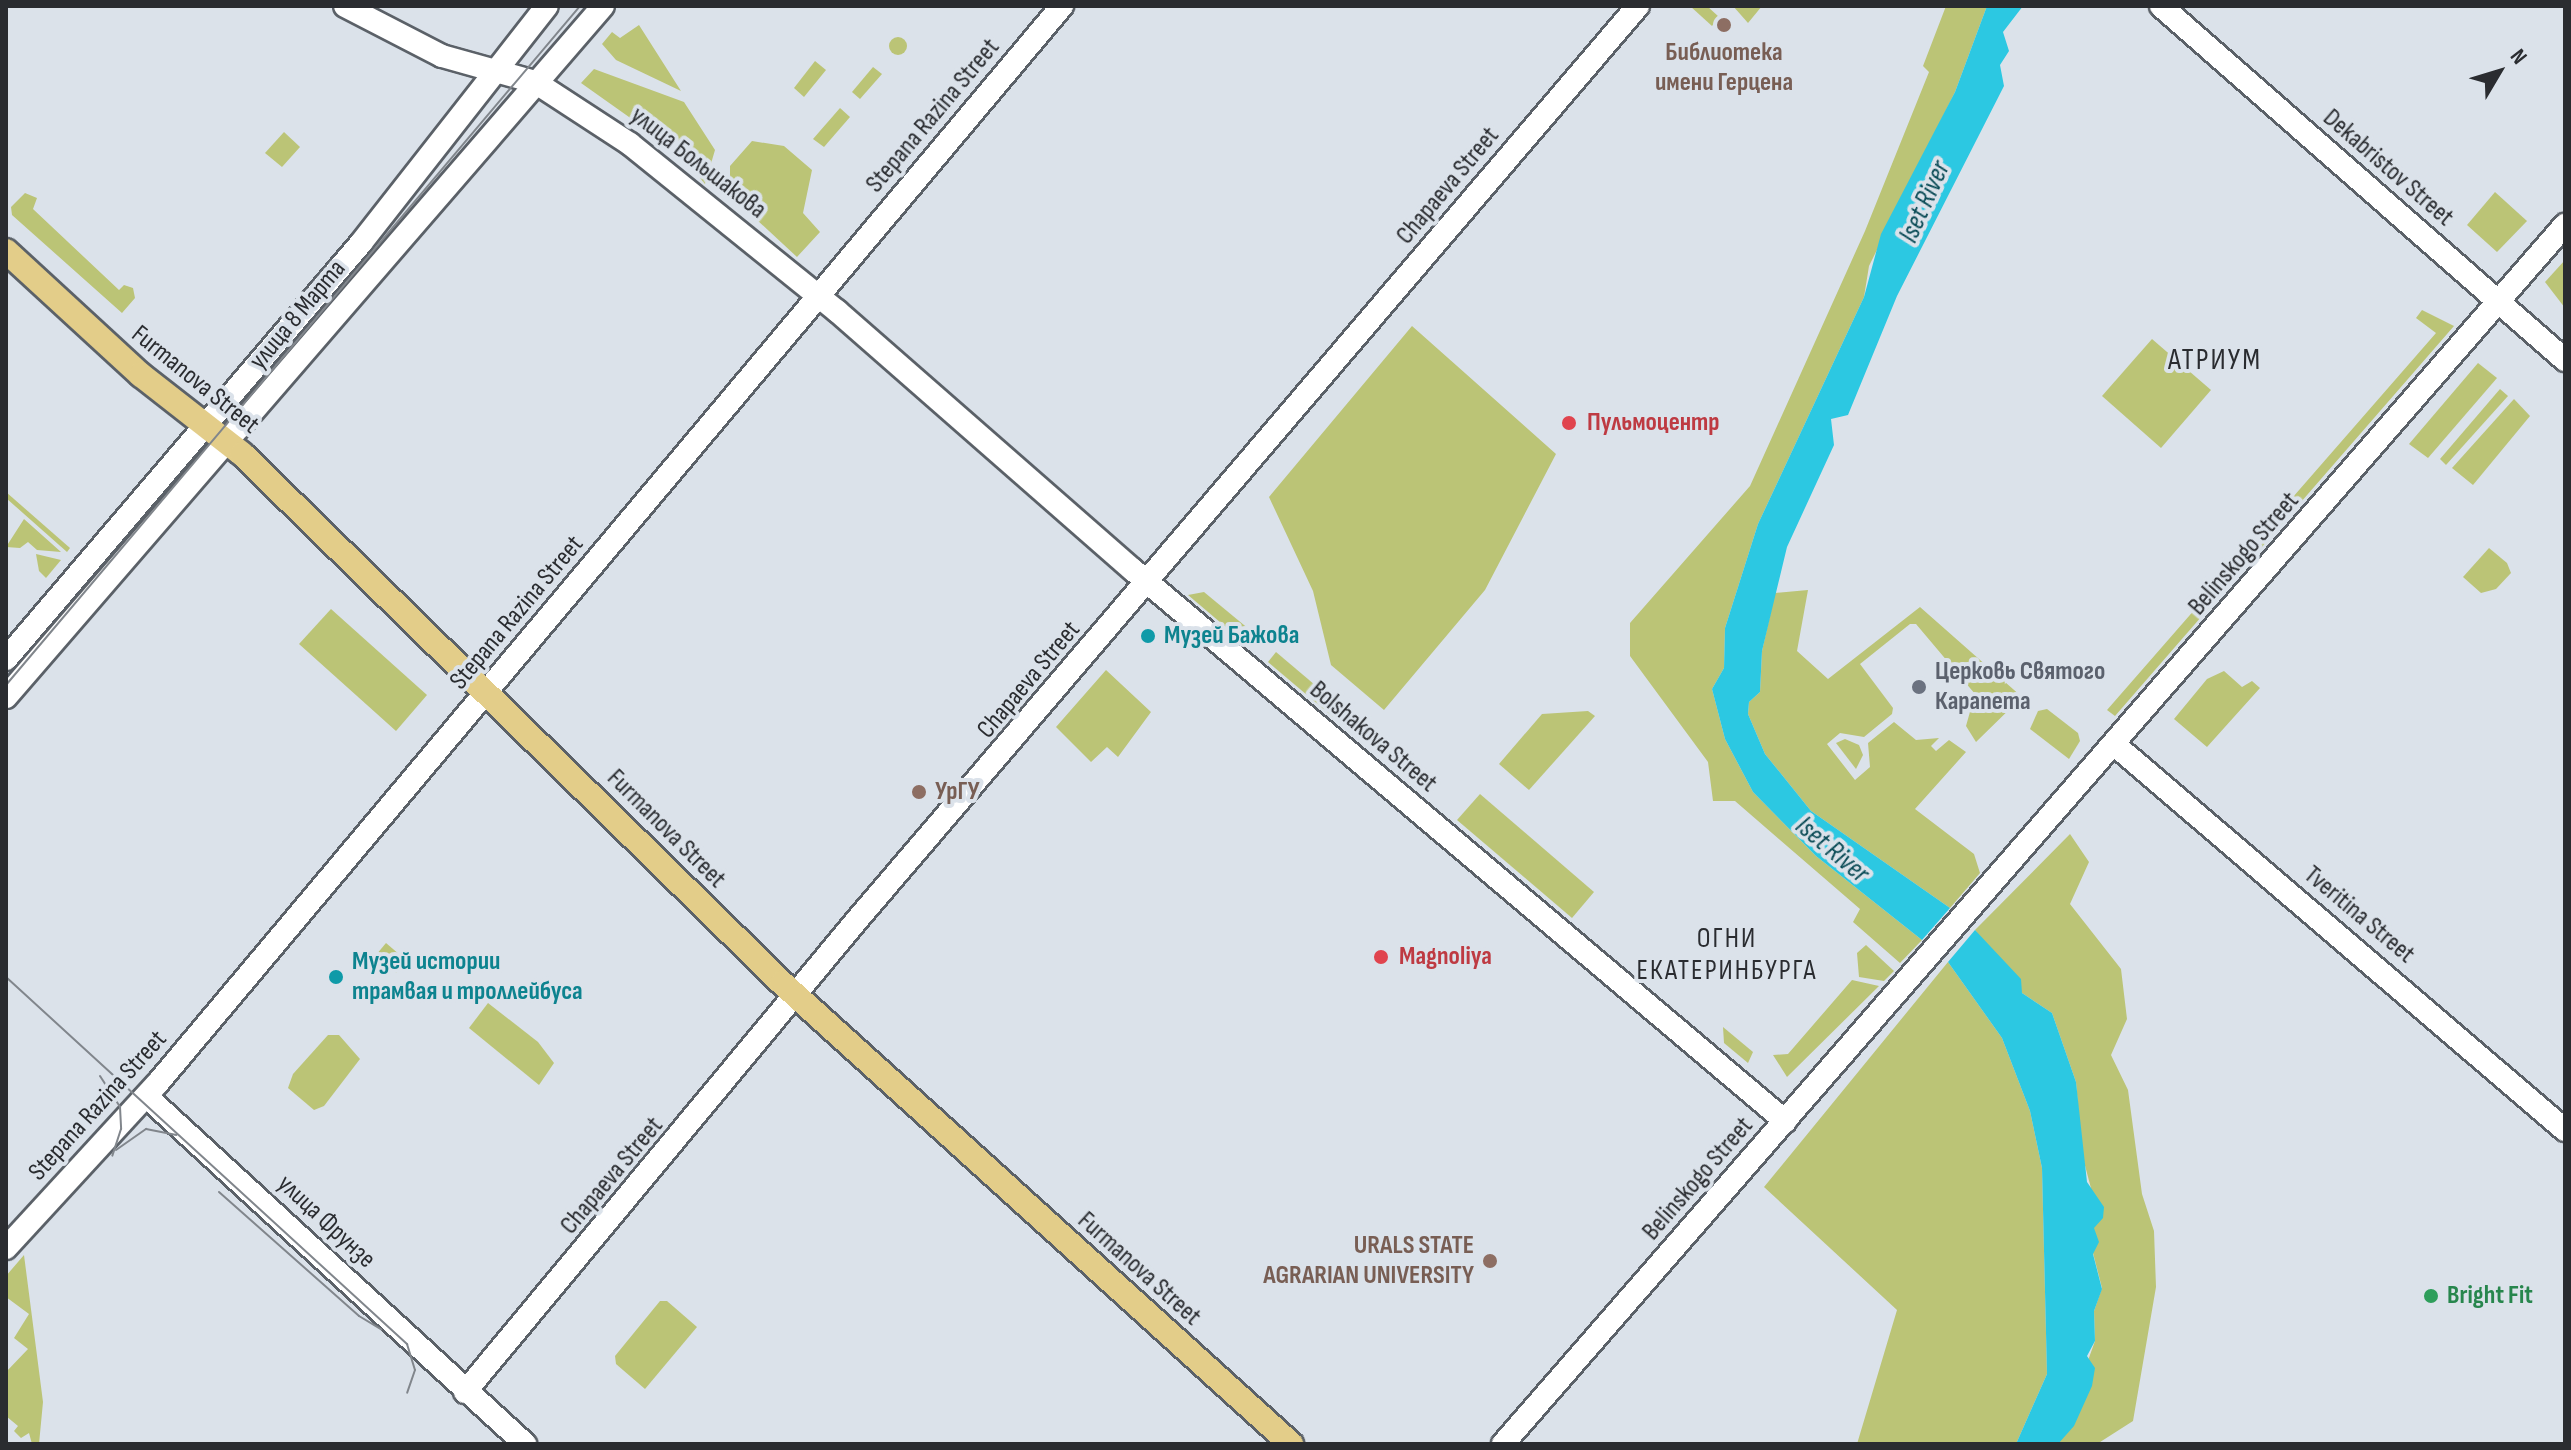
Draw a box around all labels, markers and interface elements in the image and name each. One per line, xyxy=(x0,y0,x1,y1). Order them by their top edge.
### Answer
marker: Библиотека имени Герцена xyxy=(1715,16,1733,34)
north arrow xyxy=(2459,32,2539,112)
street label: Stepana Razina Street xyxy=(860,33,1006,199)
place label: Библиотека имени Герцена xyxy=(1655,37,1793,98)
text: N xyxy=(2504,44,2533,70)
street label: улица Большакова xyxy=(624,100,772,226)
street label: Dekabristov Street xyxy=(2316,103,2460,233)
street label: Chapaeva Street xyxy=(1390,121,1506,251)
water label: Iset River xyxy=(1892,156,1958,248)
street label: улица 8 Марта xyxy=(243,254,353,376)
street label: Furmanova Street xyxy=(125,319,265,441)
district label: АТРИУМ xyxy=(2168,342,2262,378)
place label: Пульмоцентр xyxy=(1587,407,1720,439)
marker: Пульмоцентр xyxy=(1558,412,1580,434)
street label: Belinskogo Street xyxy=(2182,486,2306,622)
street label: Stepana Razina Street xyxy=(444,530,590,696)
street label: Chapaeva Street xyxy=(971,615,1087,745)
place label: Музей Бажова xyxy=(1164,620,1299,652)
marker: Музей Бажова xyxy=(1139,627,1157,645)
place label: Церковь Святого Карапета xyxy=(1935,656,2105,718)
street label: Bolshakova Street xyxy=(1303,675,1443,799)
marker: Церковь Святого Карапета xyxy=(1910,678,1928,696)
street label: Furmanova Street xyxy=(600,763,732,895)
place label: УрГУ xyxy=(935,776,980,808)
marker: УрГУ xyxy=(910,783,928,801)
water label: Iset River xyxy=(1788,810,1876,890)
street label: Tveritina Street xyxy=(2297,860,2421,970)
district label: ОГНИ ЕКАТЕРИНБУРГА xyxy=(1636,922,1818,988)
place label: Magnoliya xyxy=(1399,941,1492,973)
place label: Музей истории трамвая и троллейбуса xyxy=(352,946,583,1008)
marker: Magnoliya xyxy=(1370,946,1392,968)
marker: Музей истории трамвая и троллейбуса xyxy=(327,968,345,986)
street label: Stepana Razina Street xyxy=(22,1024,174,1188)
street label: Chapaeva Street xyxy=(554,1111,670,1241)
street label: Belinskogo Street xyxy=(1636,1111,1760,1247)
street label: улица Фрунзе xyxy=(271,1169,381,1275)
street label: Furmanova Street xyxy=(1071,1205,1207,1333)
place label: URALS STATE AGRARIAN UNIVERSITY xyxy=(1263,1230,1474,1292)
marker: URALS STATE AGRARIAN UNIVERSITY xyxy=(1481,1252,1499,1270)
place label: Bright Fit xyxy=(2447,1280,2533,1312)
marker: Bright Fit xyxy=(2422,1287,2440,1305)

